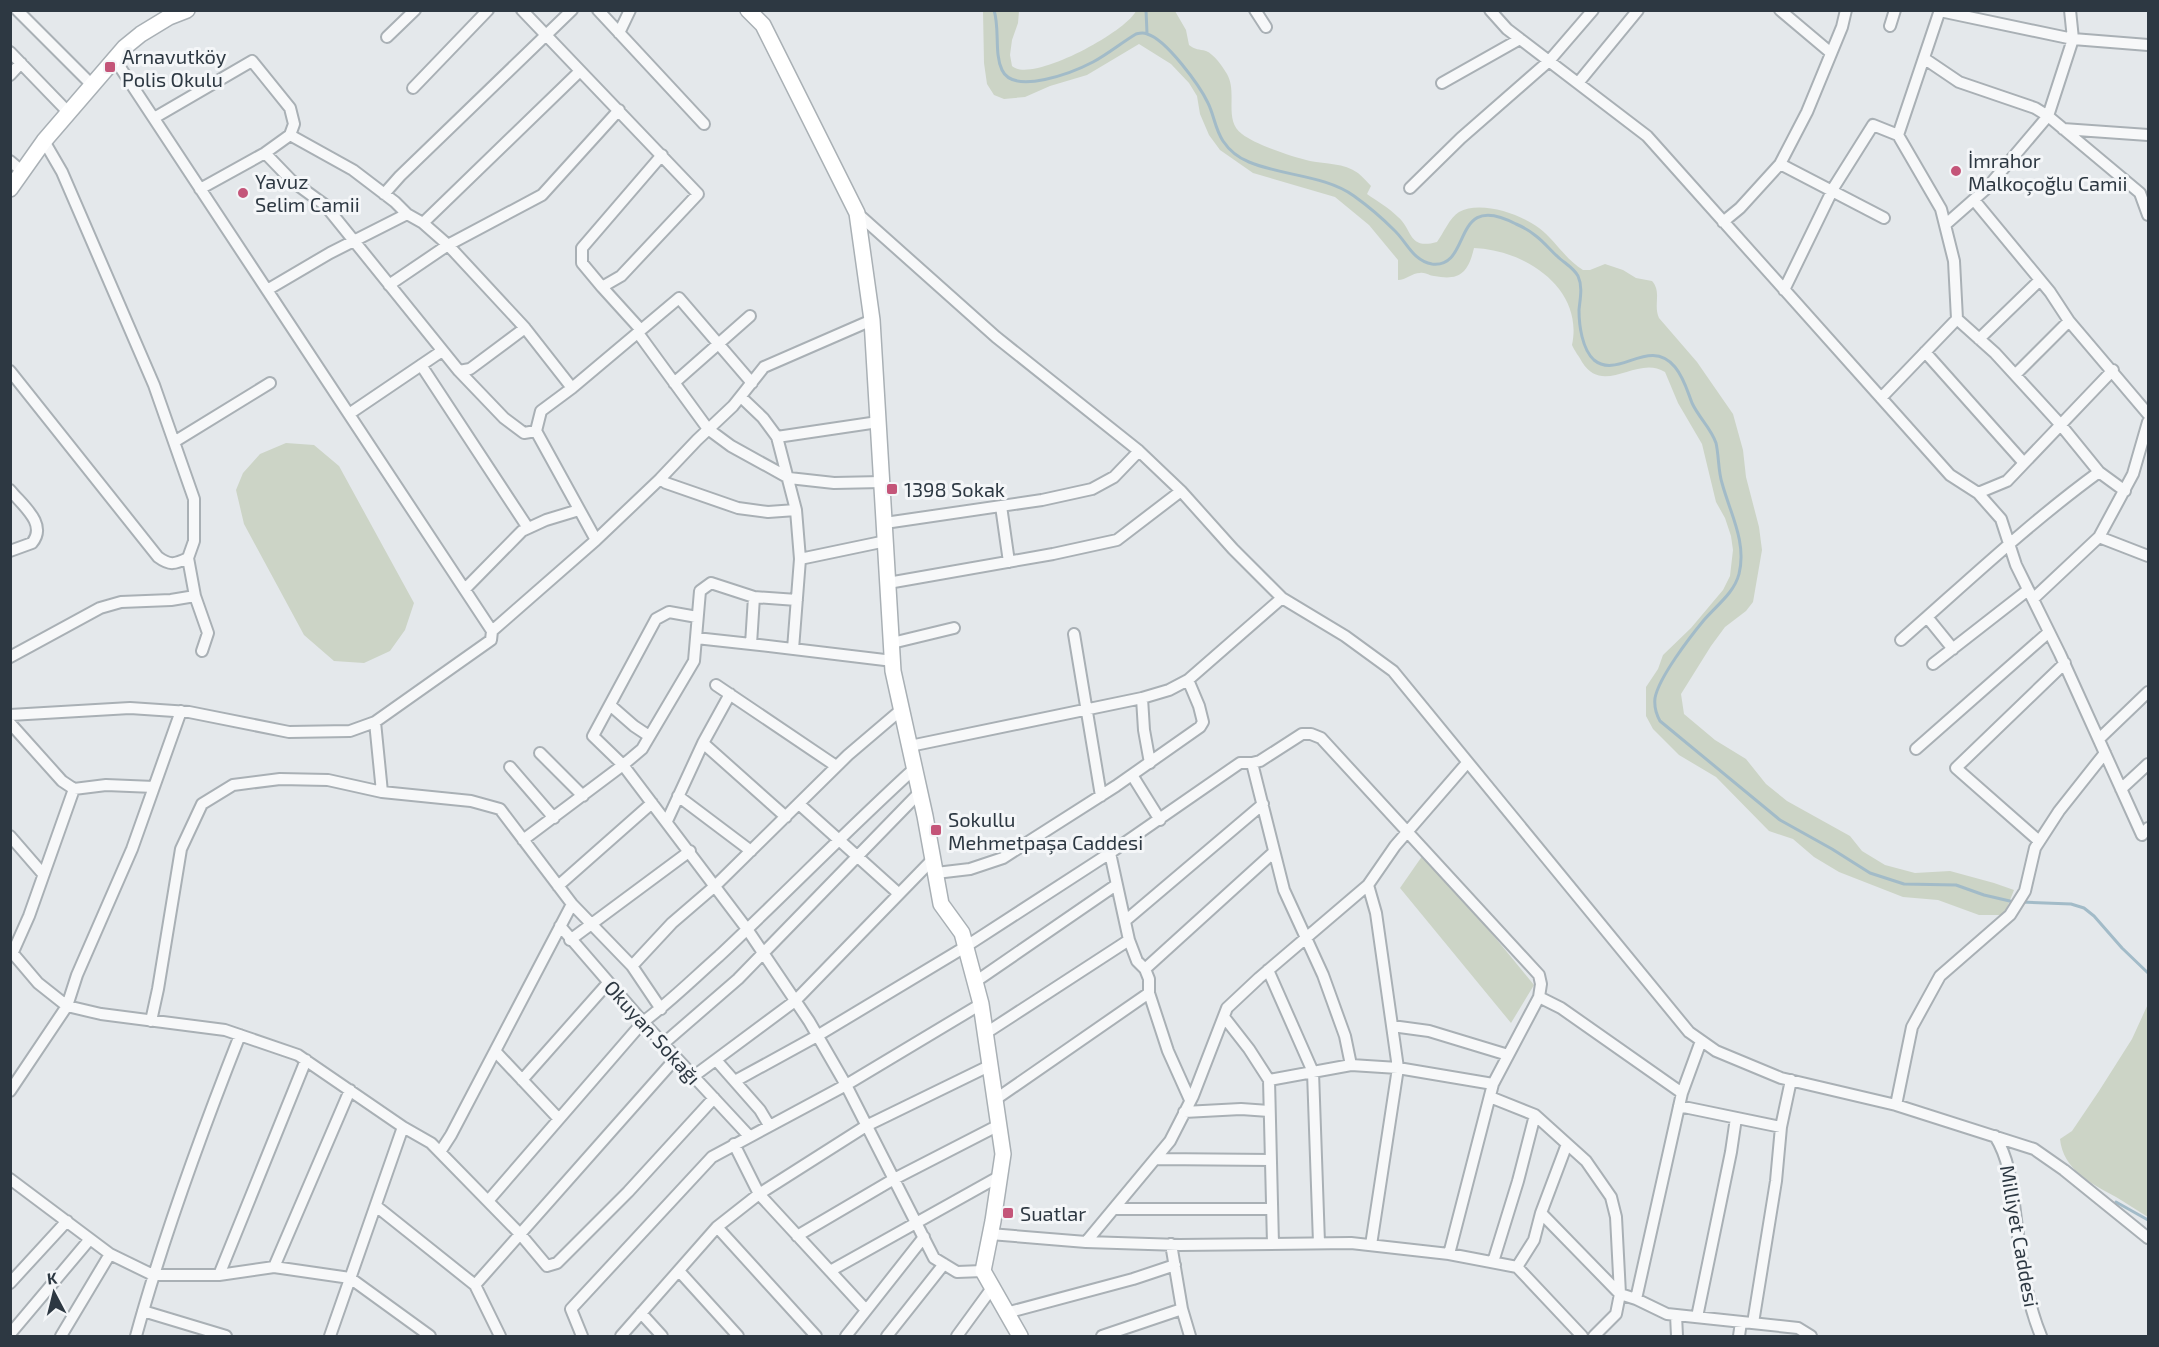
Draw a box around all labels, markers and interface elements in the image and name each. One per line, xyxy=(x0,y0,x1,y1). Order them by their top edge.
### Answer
place label: Arnavutköy Polis Okulu xyxy=(122,44,227,91)
marker: Arnavutköy Polis Okulu xyxy=(103,60,117,74)
place label: İmrahor Malkoçoğlu Camii xyxy=(1968,148,2127,196)
marker: İmrahor Malkoçoğlu Camii xyxy=(1949,164,1963,178)
place label: Yavuz Selim Camii xyxy=(255,169,360,216)
marker: Yavuz Selim Camii xyxy=(236,186,250,200)
place label: 1398 Sokak xyxy=(904,477,1005,501)
marker: 1398 Sokak xyxy=(885,482,899,496)
place label: Sokullu Mehmetpaşa Caddesi xyxy=(948,807,1143,855)
marker: Sokullu Mehmetpaşa Caddesi xyxy=(929,823,943,837)
street label: Okuyan Sokağı xyxy=(600,975,706,1089)
street label: Milliyet Caddesi xyxy=(1996,1163,2044,1309)
place label: Suatlar xyxy=(1020,1201,1086,1225)
marker: Suatlar xyxy=(1001,1206,1015,1220)
north arrow xyxy=(24,1263,84,1323)
text: K xyxy=(46,1267,59,1288)

